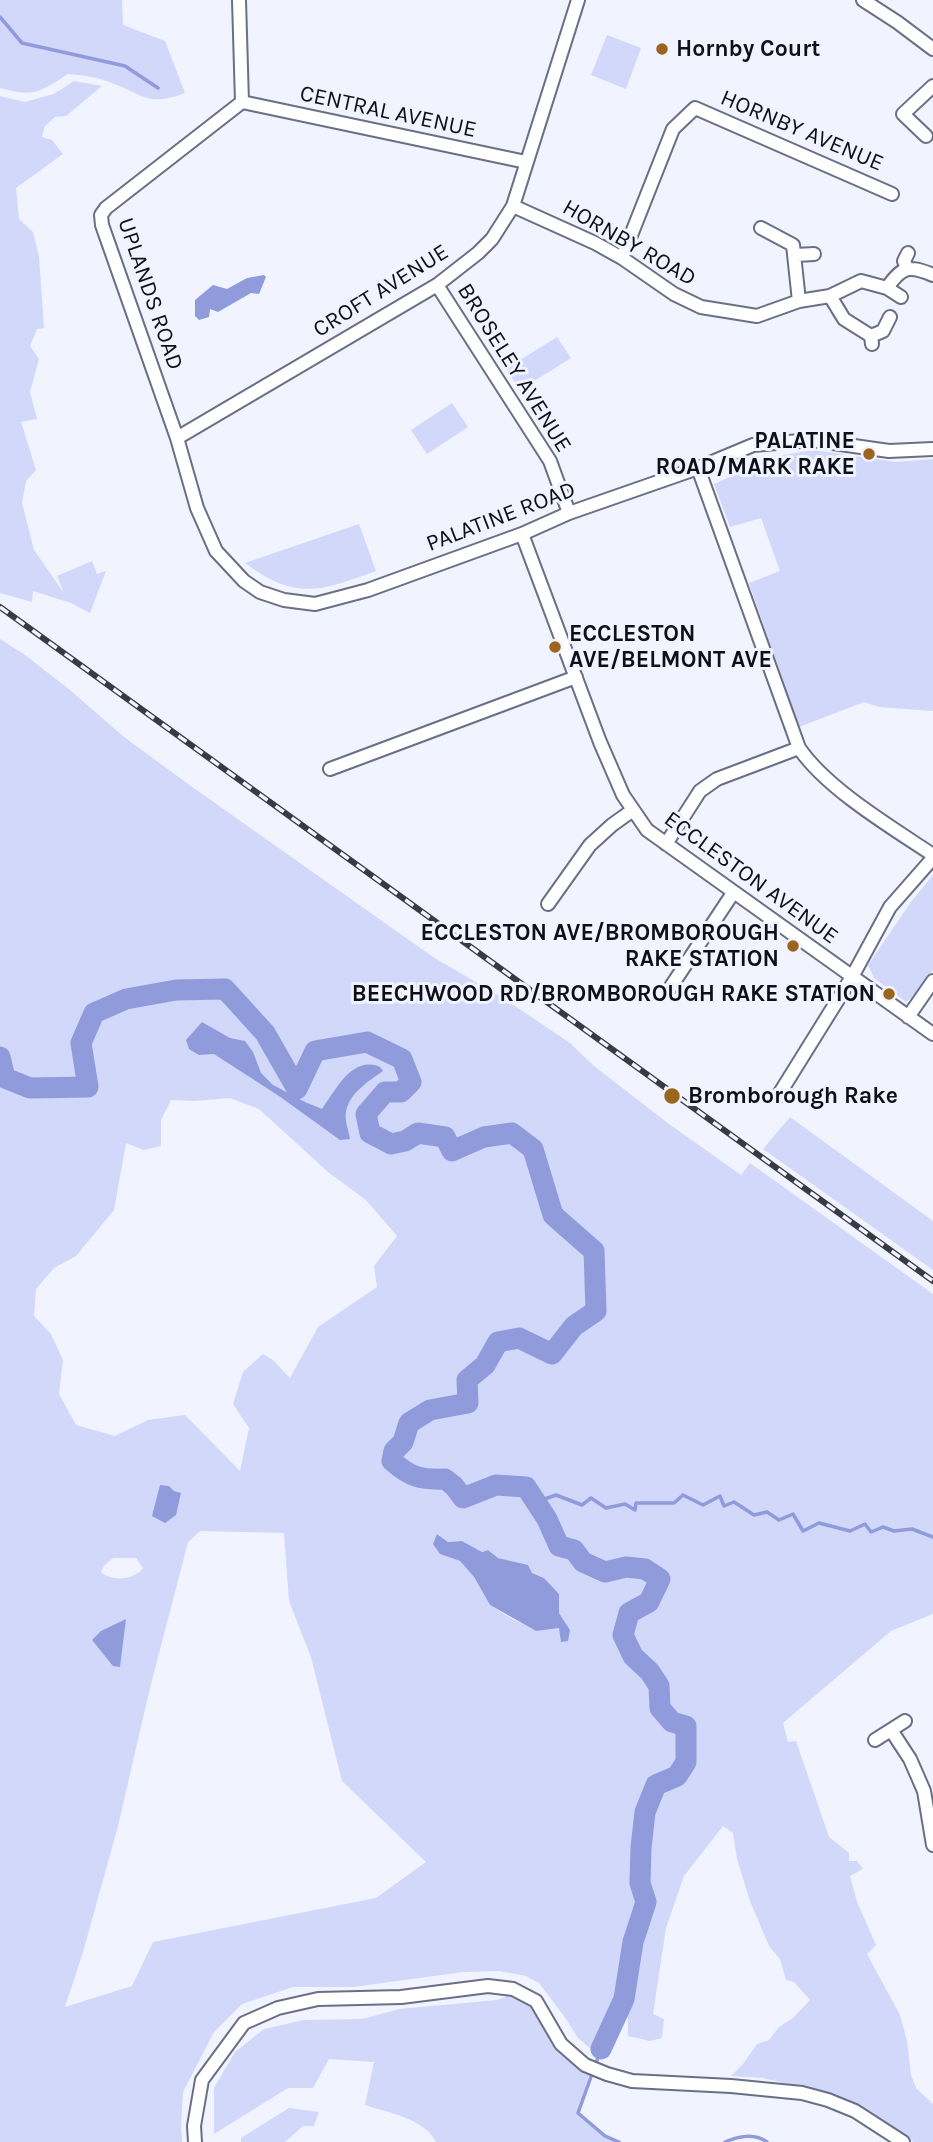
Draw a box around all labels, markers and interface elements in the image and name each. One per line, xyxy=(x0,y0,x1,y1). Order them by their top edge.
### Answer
place label: Hornby Court xyxy=(676,35,820,63)
marker: Hornby Court xyxy=(654,41,670,57)
street label: CENTRAL AVENUE xyxy=(297,80,479,144)
street label: HORNBY AVENUE xyxy=(716,84,888,178)
street label: HORNBY ROAD xyxy=(557,194,701,292)
street label: UPLANDS ROAD xyxy=(111,214,189,374)
street label: CROFT AVENUE xyxy=(308,238,454,344)
street label: BROSELEY AVENUE xyxy=(451,278,577,458)
place label: PALATINE ROAD/MARK RAKE xyxy=(656,427,855,481)
marker: PALATINE ROAD/MARK RAKE xyxy=(861,446,877,462)
street label: PALATINE ROAD xyxy=(423,476,579,558)
place label: ECCLESTON AVE/BELMONT AVE xyxy=(569,620,772,674)
marker: ECCLESTON AVE/BELMONT AVE xyxy=(547,639,563,655)
street label: ECCLESTON AVENUE xyxy=(659,806,843,950)
place label: ECCLESTON AVE/BROMBOROUGH RAKE STATION xyxy=(420,919,779,973)
marker: ECCLESTON AVE/BROMBOROUGH RAKE STATION xyxy=(785,938,801,954)
place label: BEECHWOOD RD/BROMBOROUGH RAKE STATION xyxy=(352,980,875,1008)
marker: BEECHWOOD RD/BROMBOROUGH RAKE STATION xyxy=(881,986,897,1002)
place label: Bromborough Rake xyxy=(688,1082,898,1110)
marker: Bromborough Rake xyxy=(662,1086,682,1106)

